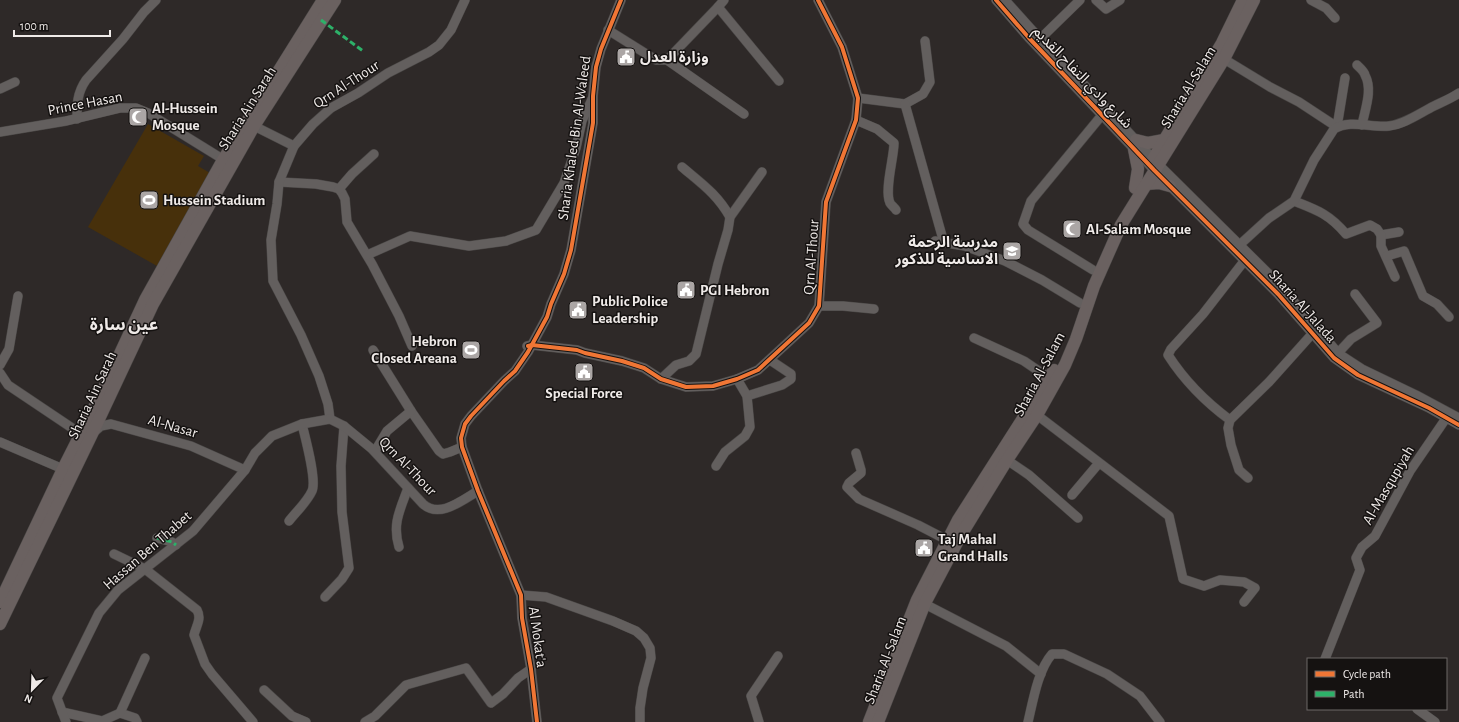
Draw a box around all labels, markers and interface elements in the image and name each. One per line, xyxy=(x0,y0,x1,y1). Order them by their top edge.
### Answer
scale bar xyxy=(14,12,110,38)
text: 100 m xyxy=(20,20,48,32)
street label: شارع وادي التفاح القديم xyxy=(1027,23,1135,134)
street label: Sharia Al-Salam xyxy=(1158,44,1219,131)
public building icon: وزارة العدل xyxy=(615,46,637,68)
place label: وزارة العدل xyxy=(640,50,709,66)
street label: Sharia Khaled Bin Al-Waleed xyxy=(556,55,593,221)
street label: Qrn Al-Thour xyxy=(311,58,382,111)
street label: Sharia Ain Sarah xyxy=(216,64,279,152)
street label: Prince Hasan xyxy=(46,89,124,118)
place label: Al-Hussein Mosque xyxy=(152,101,218,133)
mosque icon: Al-Hussein Mosque xyxy=(127,106,149,128)
sports icon: Hussein Stadium xyxy=(138,189,160,211)
place label: Hussein Stadium xyxy=(163,193,265,208)
mosque icon: Al-Salam Mosque xyxy=(1061,218,1083,240)
street label: Qrn Al-Thour xyxy=(801,219,822,295)
place label: Al-Salam Mosque xyxy=(1086,222,1191,237)
place label: مدرسة الرحمة الاساسية للذكور xyxy=(894,234,998,268)
school or university icon: مدرسة الرحمة الاساسية للذكور xyxy=(1001,240,1023,262)
street label: Sharia Al-Jalada xyxy=(1266,267,1339,346)
public building icon: PGI Hebron xyxy=(675,279,697,301)
place label: PGI Hebron xyxy=(700,283,769,298)
place label: Public Police Leadership xyxy=(592,294,668,326)
public building icon: Public Police Leadership xyxy=(567,299,589,321)
district label: عين سارة xyxy=(90,316,158,334)
street label: Sharia Al-Salam xyxy=(1011,330,1068,419)
place label: Hebron Closed Areana xyxy=(371,334,457,366)
sports icon: Hebron Closed Areana xyxy=(460,339,482,361)
street label: Sharia Ain Sarah xyxy=(66,349,119,441)
public building icon: Special Force xyxy=(573,361,595,383)
place label: Special Force xyxy=(545,386,623,401)
street label: Al-Nasar xyxy=(146,412,199,441)
street label: Qrn Al-Thour xyxy=(376,434,439,499)
street label: Al-Masqupiyah xyxy=(1360,443,1417,527)
street label: Hassan Ben Thabet xyxy=(100,508,194,593)
place label: Taj Mahal Grand Halls xyxy=(938,532,1008,564)
public building icon: Taj Mahal Grand Halls xyxy=(913,537,935,559)
street label: Al Mokat'a xyxy=(526,606,549,669)
street label: Sharia Al-Salam xyxy=(862,614,909,706)
legend xyxy=(1307,658,1447,710)
text: Cycle path xyxy=(1343,668,1391,681)
north arrow xyxy=(12,670,52,710)
text: Path xyxy=(1343,688,1365,700)
text: N xyxy=(23,692,34,705)

